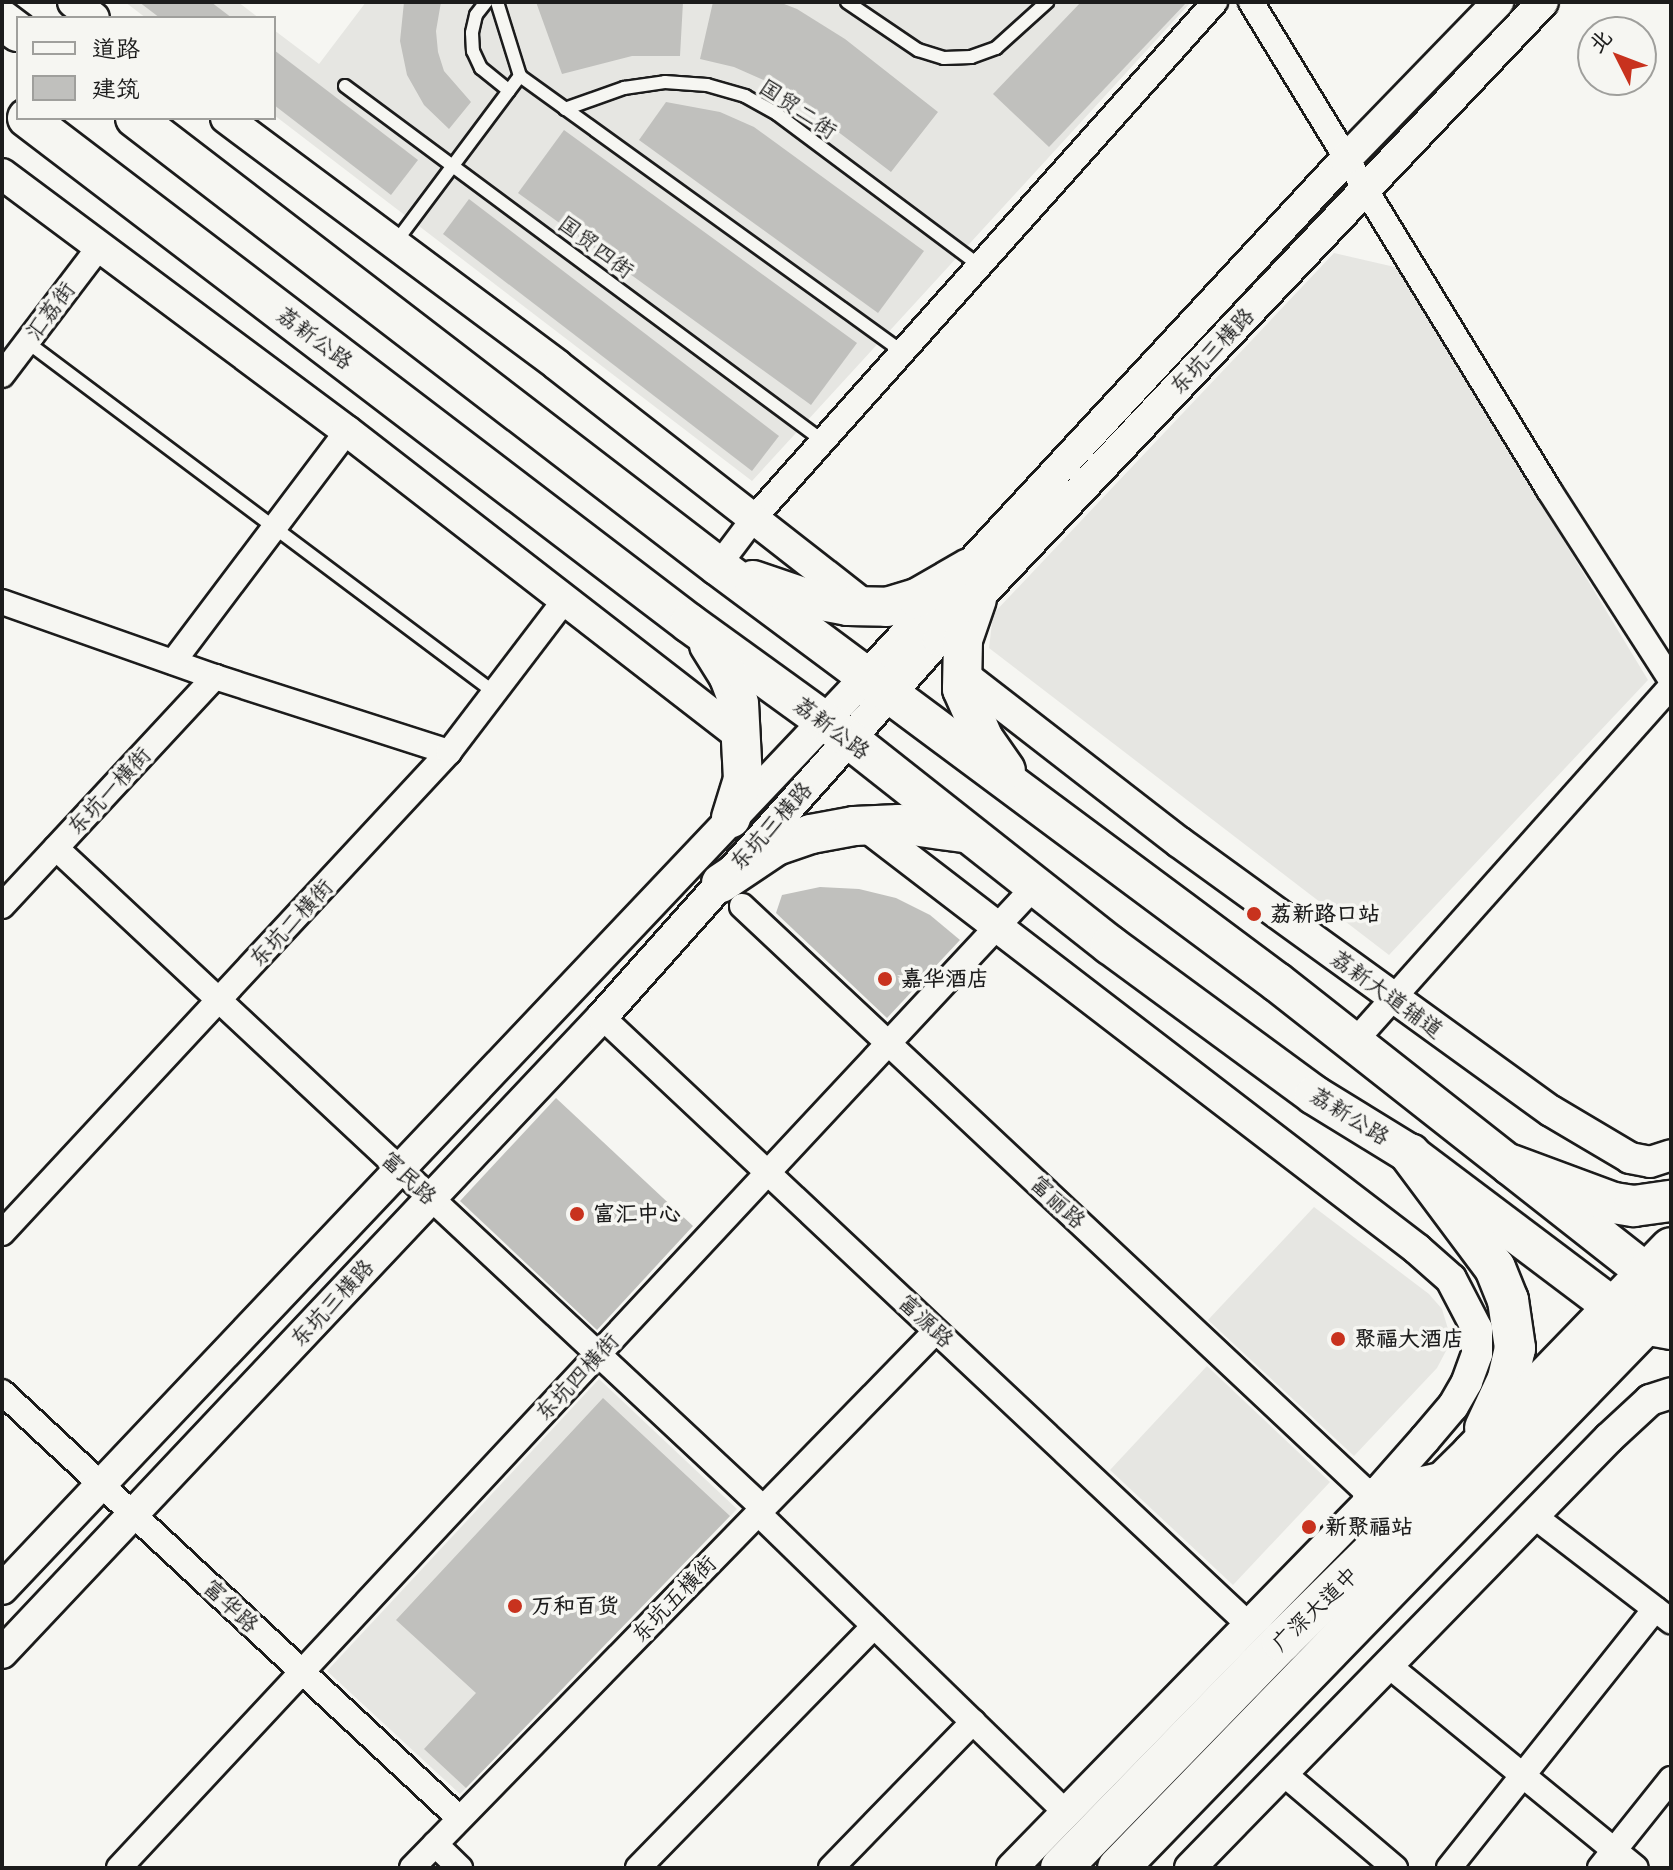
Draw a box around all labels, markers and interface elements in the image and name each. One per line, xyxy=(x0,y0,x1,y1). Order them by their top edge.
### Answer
legend xyxy=(16,16,276,120)
north arrow xyxy=(1577,16,1657,96)
text: 北 xyxy=(1582,23,1618,59)
text: 道路 xyxy=(92,33,140,65)
text: 建筑 xyxy=(92,73,140,105)
street label: 国贸二街 xyxy=(754,73,842,145)
street label: 国贸四街 xyxy=(553,210,639,284)
street label: 汇荔街 xyxy=(20,277,80,345)
street label: 荔新公路 xyxy=(272,301,358,375)
street label: 东坑三横路 xyxy=(1164,302,1260,400)
street label: 荔新公路 xyxy=(789,691,875,765)
street label: 东坑一横街 xyxy=(62,742,156,840)
street label: 东坑三横路 xyxy=(724,776,818,876)
street label: 东坑二横街 xyxy=(244,874,338,972)
place label: 荔新路口站 xyxy=(1270,901,1380,927)
marker: 荔新路口站 xyxy=(1245,905,1263,923)
street label: 荔新大道辅道 xyxy=(1326,945,1448,1043)
place label: 嘉华酒店 xyxy=(901,966,989,992)
marker: 嘉华酒店 xyxy=(876,970,894,988)
street label: 荔新公路 xyxy=(1306,1081,1394,1151)
street label: 富民路 xyxy=(376,1146,442,1210)
street label: 富丽路 xyxy=(1025,1170,1091,1234)
place label: 富汇中心 xyxy=(593,1201,681,1227)
marker: 富汇中心 xyxy=(568,1205,586,1223)
street label: 东坑三横路 xyxy=(285,1254,379,1352)
street label: 富源路 xyxy=(893,1289,959,1353)
place label: 聚福大酒店 xyxy=(1354,1326,1464,1352)
street label: 东坑四横街 xyxy=(530,1328,624,1426)
marker: 聚福大酒店 xyxy=(1329,1330,1347,1348)
place label: 新聚福站 xyxy=(1325,1514,1413,1540)
marker: 新聚福站 xyxy=(1300,1518,1318,1536)
street label: 东坑五横街 xyxy=(626,1550,722,1648)
street label: 广深大道中 xyxy=(1266,1561,1364,1657)
street label: 富华路 xyxy=(198,1574,264,1638)
place label: 万和百货 xyxy=(531,1593,619,1619)
marker: 万和百货 xyxy=(506,1597,524,1615)

